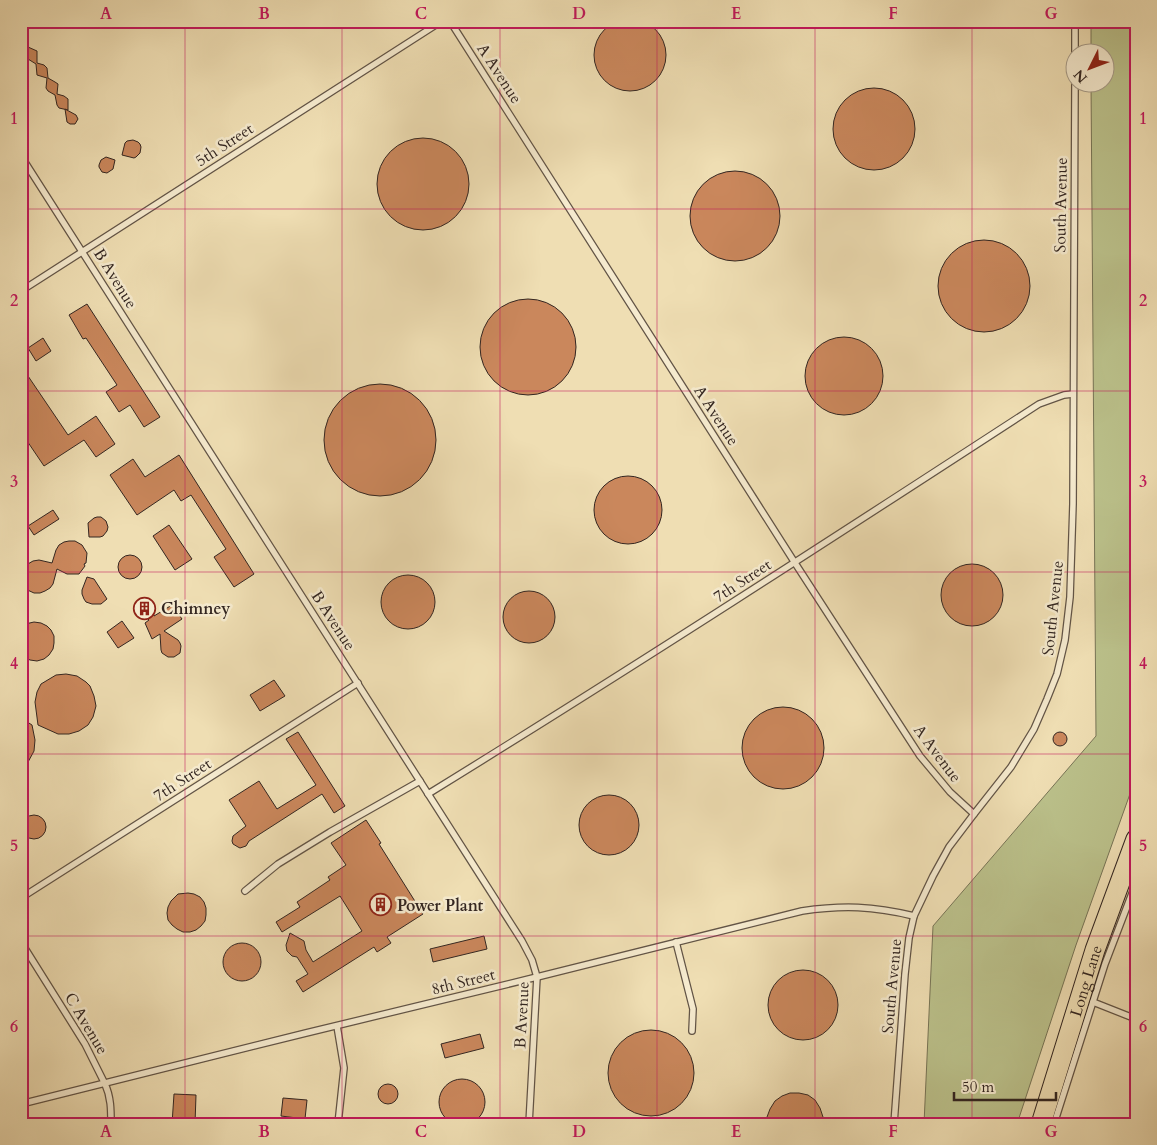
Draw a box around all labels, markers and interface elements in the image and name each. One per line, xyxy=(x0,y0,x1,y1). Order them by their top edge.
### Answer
text: A xyxy=(100,3,112,25)
text: B xyxy=(258,3,270,25)
text: C xyxy=(415,3,427,25)
text: D xyxy=(572,3,586,25)
text: E xyxy=(731,3,741,25)
text: F xyxy=(888,3,898,25)
text: G xyxy=(1044,3,1058,25)
street label: A Avenue xyxy=(472,39,527,108)
north arrow xyxy=(1064,42,1114,92)
text: N xyxy=(1070,65,1092,87)
text: 1 xyxy=(10,108,18,130)
text: 1 xyxy=(1139,108,1147,130)
street label: 5th Street xyxy=(191,118,258,172)
street label: South Avenue xyxy=(1049,157,1073,253)
street label: B Avenue xyxy=(88,244,142,313)
text: 2 xyxy=(10,290,18,312)
text: 2 xyxy=(1139,290,1147,312)
street label: A Avenue xyxy=(689,381,744,450)
text: 3 xyxy=(10,471,18,493)
text: 3 xyxy=(1139,471,1147,493)
street label: 7th Street xyxy=(709,554,776,608)
street label: South Avenue xyxy=(1037,559,1069,657)
street label: B Avenue xyxy=(306,586,361,655)
building icon: Chimney xyxy=(133,596,157,620)
place label: Chimney xyxy=(161,598,230,620)
text: 4 xyxy=(10,653,18,675)
text: 4 xyxy=(1139,653,1147,675)
street label: A Avenue xyxy=(908,720,966,787)
street label: 7th Street xyxy=(149,753,216,807)
text: 5 xyxy=(10,835,18,857)
text: 5 xyxy=(1139,835,1147,857)
building icon: Power Plant xyxy=(369,893,393,917)
place label: Power Plant xyxy=(397,895,483,917)
street label: South Avenue xyxy=(877,938,907,1035)
street label: Long Lane xyxy=(1065,942,1108,1019)
street label: 8th Street xyxy=(429,963,497,1000)
street label: B Avenue xyxy=(509,981,535,1049)
street label: C Avenue xyxy=(59,989,113,1059)
text: 6 xyxy=(10,1016,18,1038)
text: 6 xyxy=(1139,1016,1147,1038)
scale bar xyxy=(954,1070,1057,1102)
text: 50 m xyxy=(962,1077,994,1097)
text: A xyxy=(100,1121,112,1143)
text: B xyxy=(258,1121,270,1143)
text: C xyxy=(415,1121,427,1143)
text: D xyxy=(572,1121,586,1143)
text: E xyxy=(731,1121,741,1143)
text: F xyxy=(888,1121,898,1143)
text: G xyxy=(1044,1121,1058,1143)

